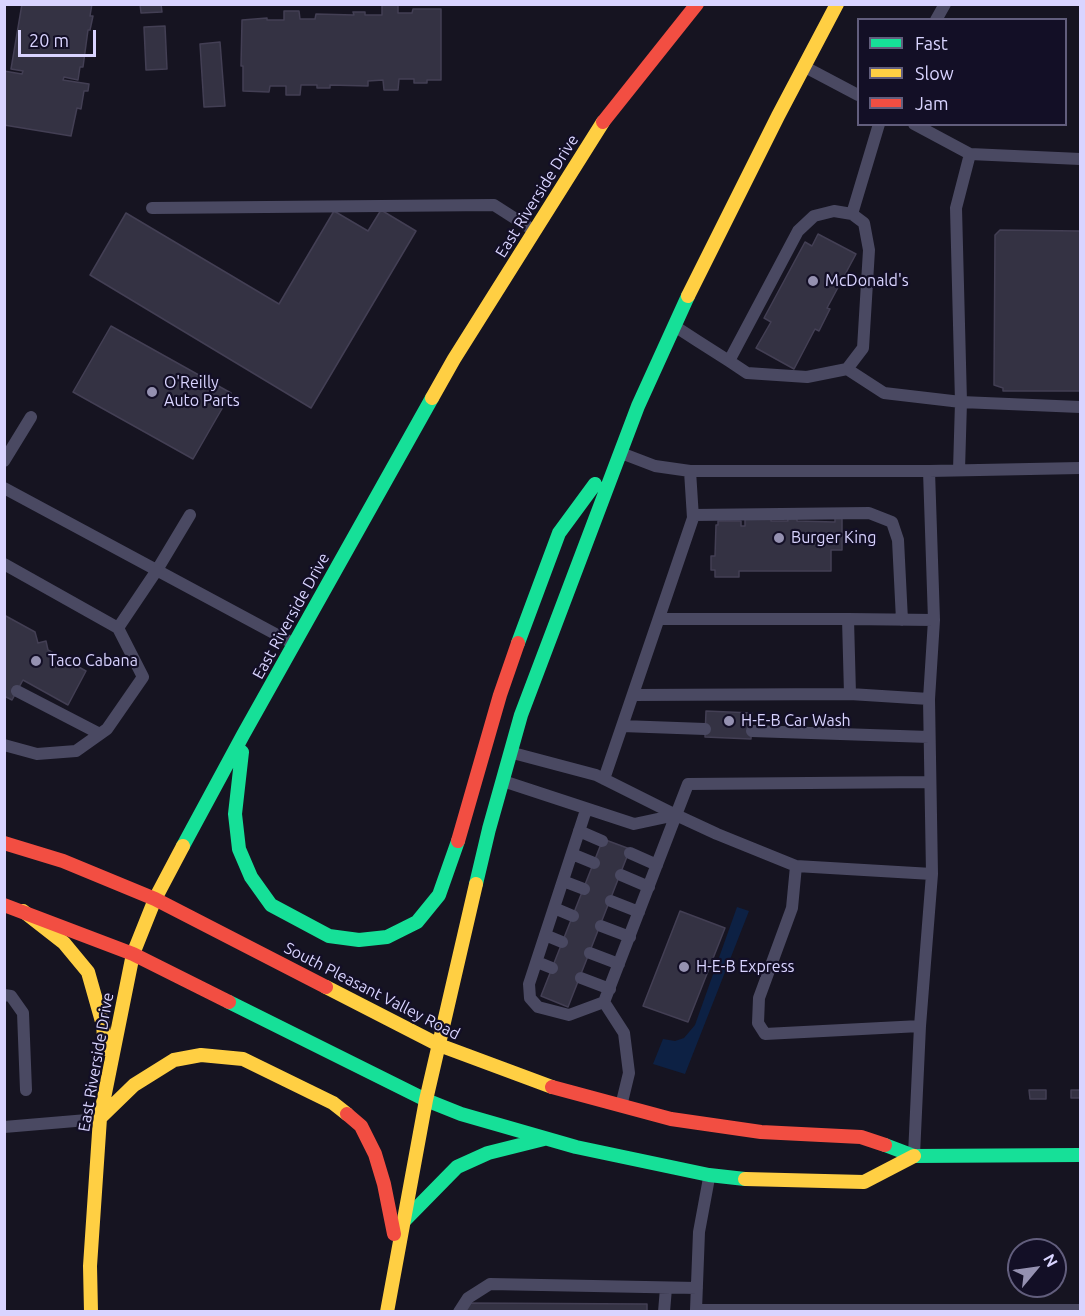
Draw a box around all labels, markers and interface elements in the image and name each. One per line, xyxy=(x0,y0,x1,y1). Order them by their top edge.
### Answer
scale bar xyxy=(21,18,99,56)
legend xyxy=(857,18,1067,126)
text: 20 m xyxy=(29,30,69,50)
text: Fast xyxy=(915,33,948,53)
text: Slow xyxy=(915,63,954,83)
text: Jam xyxy=(915,93,949,113)
street label: East Riverside Drive xyxy=(491,131,583,261)
place label: McDonald's xyxy=(825,271,909,291)
marker: McDonald's xyxy=(806,274,820,288)
place label: O'Reilly Auto Parts xyxy=(164,373,240,411)
marker: O'Reilly Auto Parts xyxy=(145,385,159,399)
place label: Burger King xyxy=(791,528,876,548)
marker: Burger King xyxy=(772,531,786,545)
street label: East Riverside Drive xyxy=(248,550,334,682)
place label: Taco Cabana xyxy=(48,651,138,671)
marker: Taco Cabana xyxy=(29,654,43,668)
place label: H-E-B Car Wash xyxy=(741,711,851,731)
marker: H-E-B Car Wash xyxy=(722,714,736,728)
street label: South Pleasant Valley Road xyxy=(281,938,463,1044)
place label: H-E-B Express xyxy=(696,957,795,977)
marker: H-E-B Express xyxy=(677,960,691,974)
street label: East Riverside Drive xyxy=(74,991,118,1133)
north arrow xyxy=(1007,1238,1067,1298)
text: N xyxy=(1040,1251,1062,1270)

